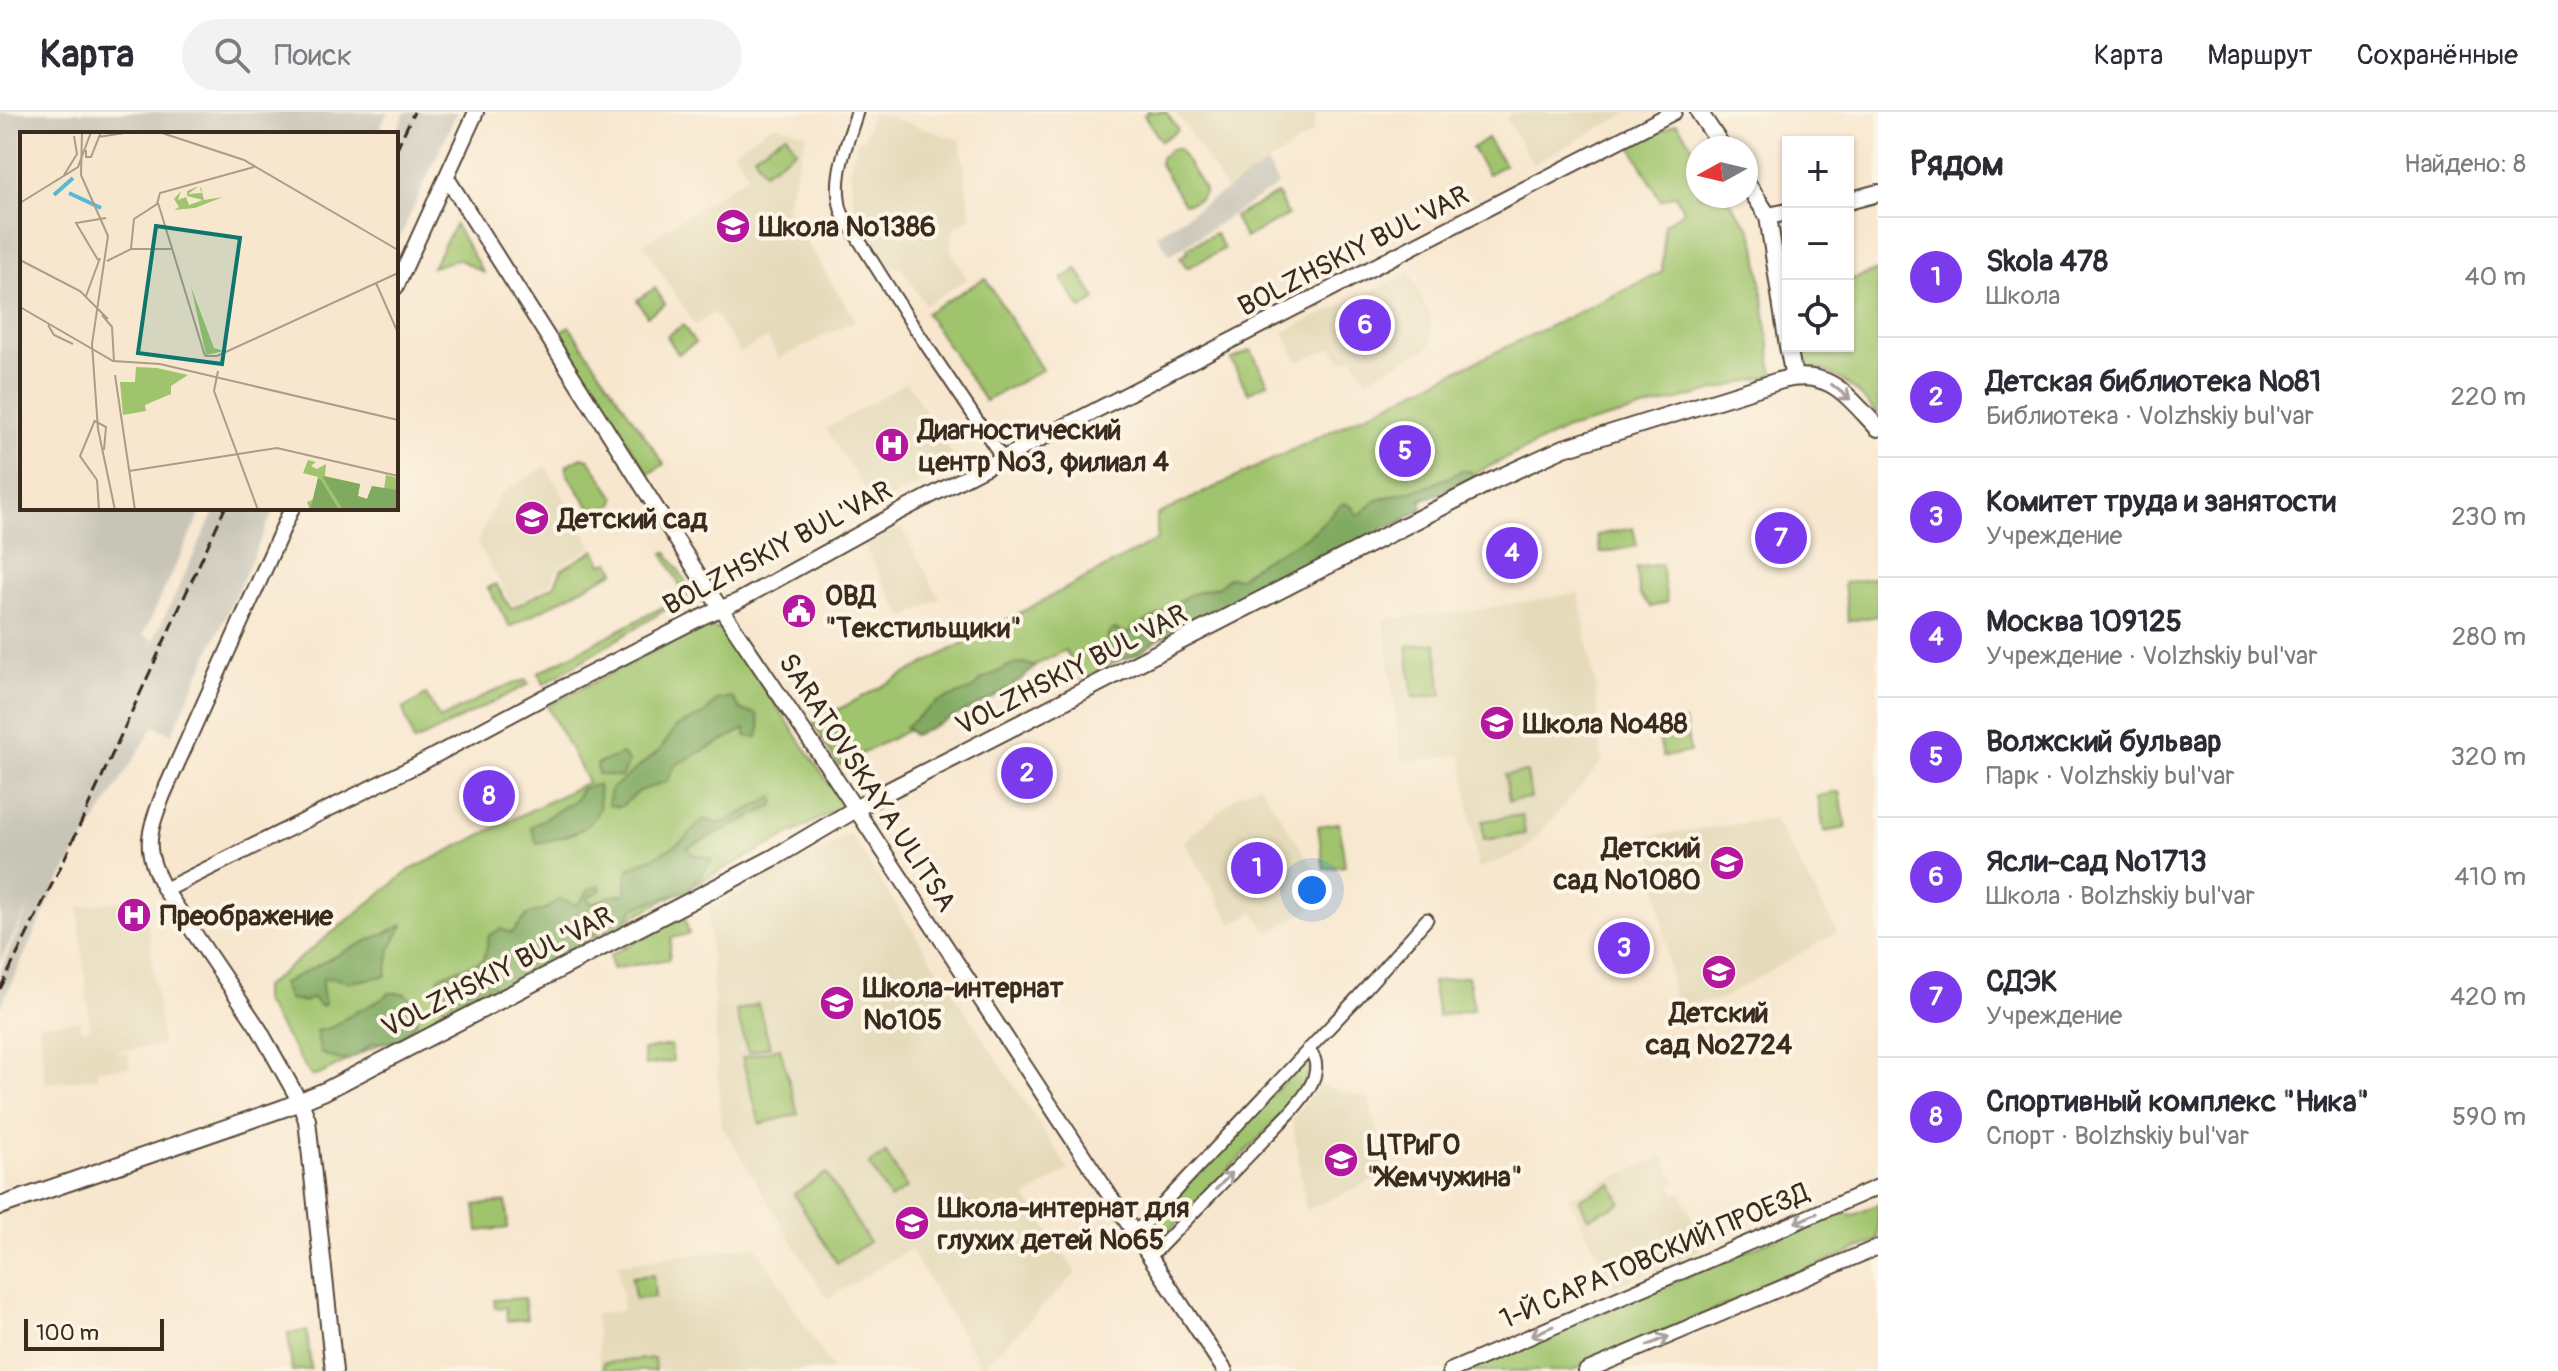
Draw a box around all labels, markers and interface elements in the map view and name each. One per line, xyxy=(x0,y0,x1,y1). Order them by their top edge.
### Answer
search box xyxy=(182,19,742,91)
text: Карта xyxy=(40,31,134,79)
icon: search xyxy=(210,33,254,77)
text: Поиск xyxy=(274,37,352,74)
text: Карта xyxy=(2094,38,2163,73)
text: Маршрут xyxy=(2207,38,2313,73)
text: Сохранённые xyxy=(2357,38,2518,73)
inset map xyxy=(20,132,398,510)
north arrow xyxy=(1686,136,1758,208)
map controls xyxy=(1782,136,1854,352)
button: + xyxy=(1782,136,1854,208)
text: Рядом xyxy=(1910,143,2004,186)
text: Найдено: 8 xyxy=(2404,148,2526,180)
street label: BOLZHSKIY BUL'VAR xyxy=(1232,178,1475,325)
school or university icon: Школа №1386 xyxy=(714,207,752,245)
button: − xyxy=(1782,208,1854,280)
place label: Школа №1386 xyxy=(758,210,936,245)
text: Skola 478 xyxy=(1986,243,2108,280)
text: 1 xyxy=(1931,261,1941,293)
text: 40 m xyxy=(2464,261,2526,293)
button: locate xyxy=(1782,280,1854,352)
text: Школа xyxy=(1986,280,2060,312)
pin: 6 xyxy=(1339,295,1391,355)
text: Детская библиотека №81 xyxy=(1986,363,2321,400)
text: 2 xyxy=(1929,381,1943,413)
text: 220 m xyxy=(2450,381,2526,413)
one-way arrow xyxy=(1830,383,1851,400)
text: Библиотека · Volzhskiy bul'var xyxy=(1986,400,2314,432)
place label: Диагностический центр №3, филиал 4 xyxy=(916,413,1170,480)
pin: 5 xyxy=(1379,421,1431,481)
hospital icon: Диагностический центр №3, филиал 4 xyxy=(873,426,911,464)
street label: BOLZHSKIY BUL'VAR xyxy=(657,473,898,623)
text: Комитет труда и занятости xyxy=(1986,483,2336,520)
school or university icon: Детский сад xyxy=(513,499,551,537)
text: 3 xyxy=(1929,501,1943,533)
text: 230 m xyxy=(2451,501,2526,533)
place label: Детский сад xyxy=(556,502,709,537)
pin: 7 xyxy=(1755,508,1807,568)
text: Учреждение xyxy=(1986,520,2122,552)
pin: 4 xyxy=(1486,523,1538,583)
place label: ОВД "Текстильщики" xyxy=(825,579,1021,646)
public building icon: ОВД "Текстильщики" xyxy=(780,592,818,630)
street label: VOLZHSKIY BUL'VAR xyxy=(950,597,1193,744)
text: Москва 109125 xyxy=(1986,603,2182,640)
text: 4 xyxy=(1928,621,1944,653)
text: 280 m xyxy=(2452,621,2526,653)
text: Учреждение · Volzhskiy bul'var xyxy=(1986,640,2317,672)
street label: SARATOVSKAYA ULITSA xyxy=(770,647,963,919)
school or university icon: Школа №488 xyxy=(1478,704,1516,742)
place label: Школа №488 xyxy=(1522,707,1688,742)
text: Волжский бульвар xyxy=(1986,723,2222,760)
text: 5 xyxy=(1929,741,1943,773)
text: 320 m xyxy=(2450,741,2526,773)
pin: 2 xyxy=(1001,743,1053,803)
text: Парк · Volzhskiy bul'var xyxy=(1986,760,2235,792)
pin: 8 xyxy=(463,766,515,826)
place label: Детский сад №1080 xyxy=(1553,831,1701,898)
pin: 1 xyxy=(1231,838,1283,898)
text: Ясли-сад №1713 xyxy=(1986,843,2207,880)
school or university icon: Детский сад №1080 xyxy=(1708,844,1746,882)
text: 6 xyxy=(1928,861,1944,893)
text: 410 m xyxy=(2454,861,2526,893)
your location xyxy=(1292,870,1332,910)
text: Школа · Bolzhskiy bul'var xyxy=(1986,880,2255,912)
hospital icon: Преображение xyxy=(115,896,153,934)
place label: Преображение xyxy=(160,899,334,934)
street label: VOLZHSKIY BUL'VAR xyxy=(376,899,619,1046)
pin: 3 xyxy=(1598,918,1650,978)
school or university icon: Детский сад №2724 xyxy=(1700,953,1738,991)
text: СДЭК xyxy=(1986,963,2058,1000)
place label: Школа-интернат №105 xyxy=(862,971,1065,1038)
text: 7 xyxy=(1929,981,1943,1013)
text: 420 m xyxy=(2450,981,2526,1013)
school or university icon: Школа-интернат №105 xyxy=(818,984,856,1022)
place label: Детский сад №2724 xyxy=(1645,996,1793,1063)
text: Учреждение xyxy=(1986,1000,2122,1032)
text: Спортивный комплекс "Ника" xyxy=(1986,1083,2369,1120)
text: 8 xyxy=(1929,1101,1943,1133)
text: 590 m xyxy=(2452,1101,2526,1133)
text: Спорт · Bolzhskiy bul'var xyxy=(1986,1120,2249,1152)
place label: ЦТРиГО "Жемчужина" xyxy=(1367,1128,1522,1195)
school or university icon: ЦТРиГО "Жемчужина" xyxy=(1322,1141,1360,1179)
one-way arrow xyxy=(1214,1172,1233,1191)
street label: 1-Й САРАТОВСКИЙ ПРОЕЗД xyxy=(1495,1175,1815,1337)
place label: Школа-интернат для глухих детей №65 xyxy=(937,1191,1189,1258)
school or university icon: Школа-интернат для глухих детей №65 xyxy=(893,1204,931,1242)
one-way arrow xyxy=(1795,1211,1819,1226)
scale bar xyxy=(24,1315,164,1351)
text: 100 m xyxy=(36,1319,99,1347)
one-way arrow xyxy=(1530,1325,1555,1340)
one-way arrow xyxy=(1645,1333,1670,1348)

